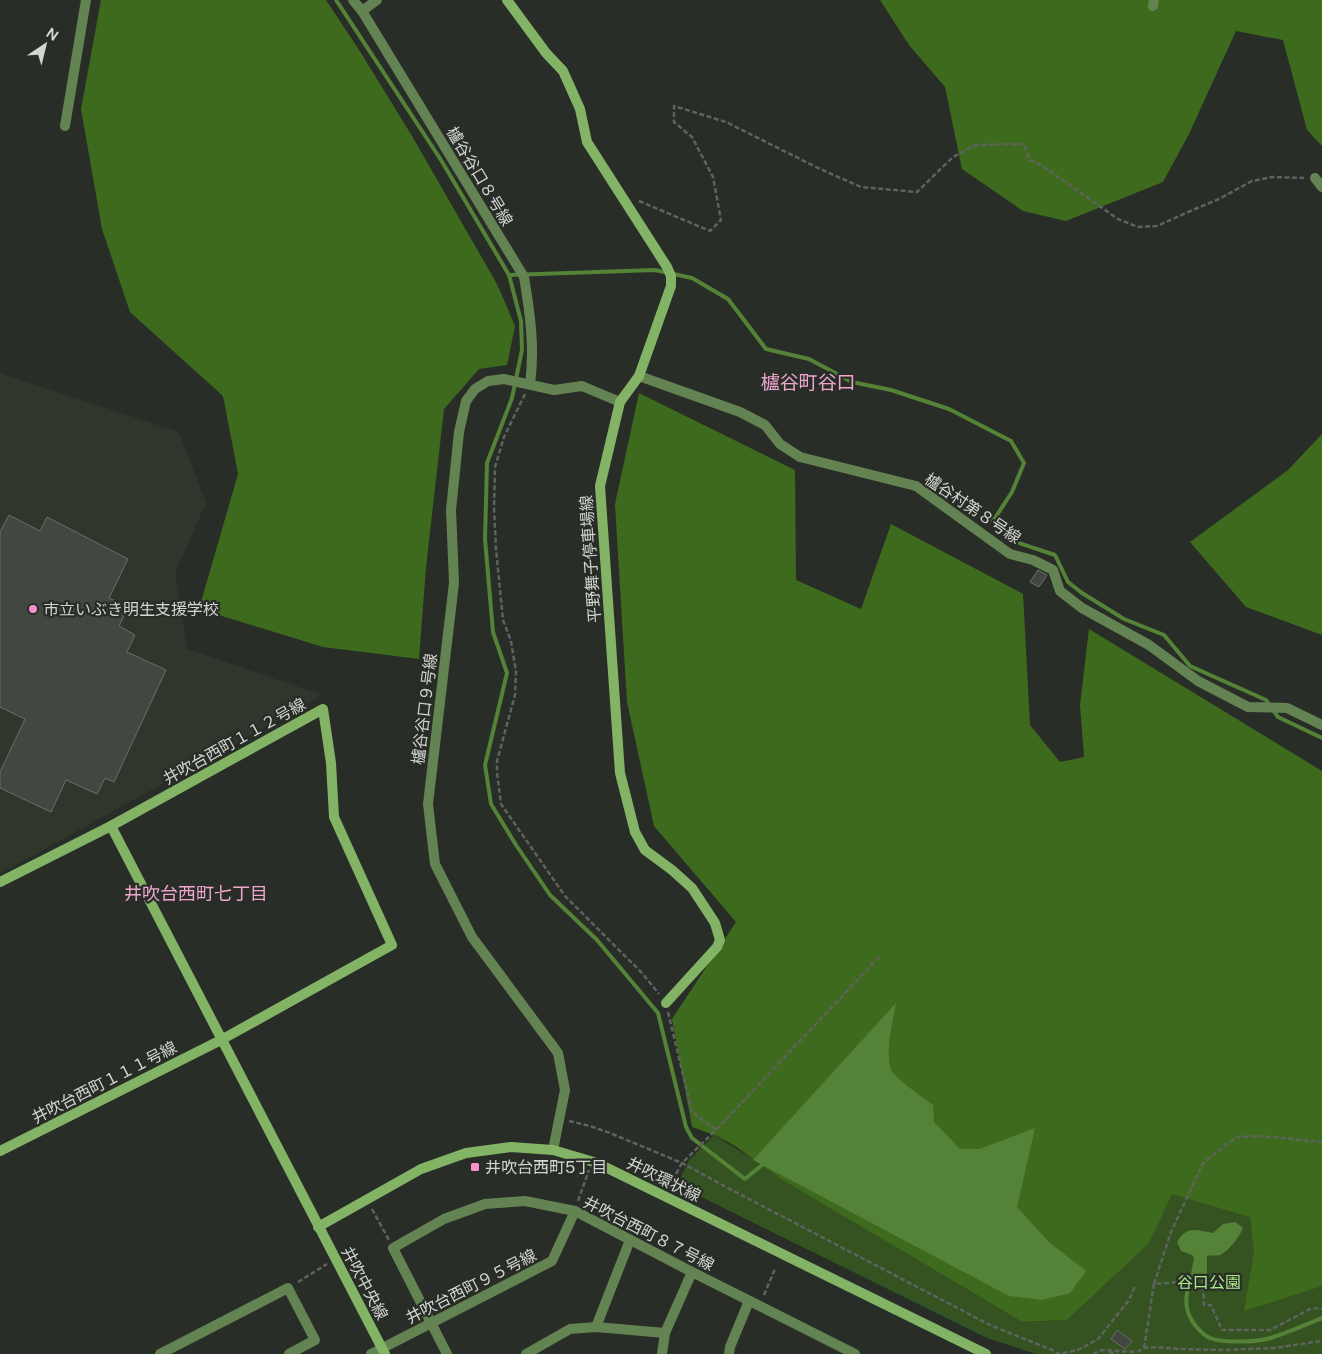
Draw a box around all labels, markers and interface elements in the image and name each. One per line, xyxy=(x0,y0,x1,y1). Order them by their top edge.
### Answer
north arrow xyxy=(20,20,70,70)
text: N xyxy=(43,25,62,44)
street label: 櫨谷谷口８号線 xyxy=(443,123,517,229)
district label: 櫨谷町谷口 xyxy=(760,371,856,393)
street label: 櫨谷村第８号線 xyxy=(921,469,1024,548)
street label: 平野舞子停車場線 xyxy=(577,494,604,623)
place label: 市立いぶき明生支援学校 xyxy=(43,600,219,619)
marker: 市立いぶき明生支援学校 xyxy=(27,603,39,615)
street label: 櫨谷谷口９号線 xyxy=(408,652,441,766)
street label: 井吹台西町１１２号線 xyxy=(160,694,309,789)
district label: 井吹台西町七丁目 xyxy=(124,883,268,904)
street label: 井吹台西町１１１号線 xyxy=(29,1038,180,1127)
street label: 井吹環状線 xyxy=(624,1153,704,1206)
place label: 井吹台西町5丁目 xyxy=(485,1158,607,1177)
marker: 井吹台西町5丁目 xyxy=(469,1161,481,1173)
street label: 井吹台西町８７号線 xyxy=(580,1192,717,1275)
street label: 井吹中央線 xyxy=(337,1243,392,1323)
street label: 井吹台西町９５号線 xyxy=(403,1245,540,1328)
park label: 谷口公園 xyxy=(1177,1273,1241,1292)

